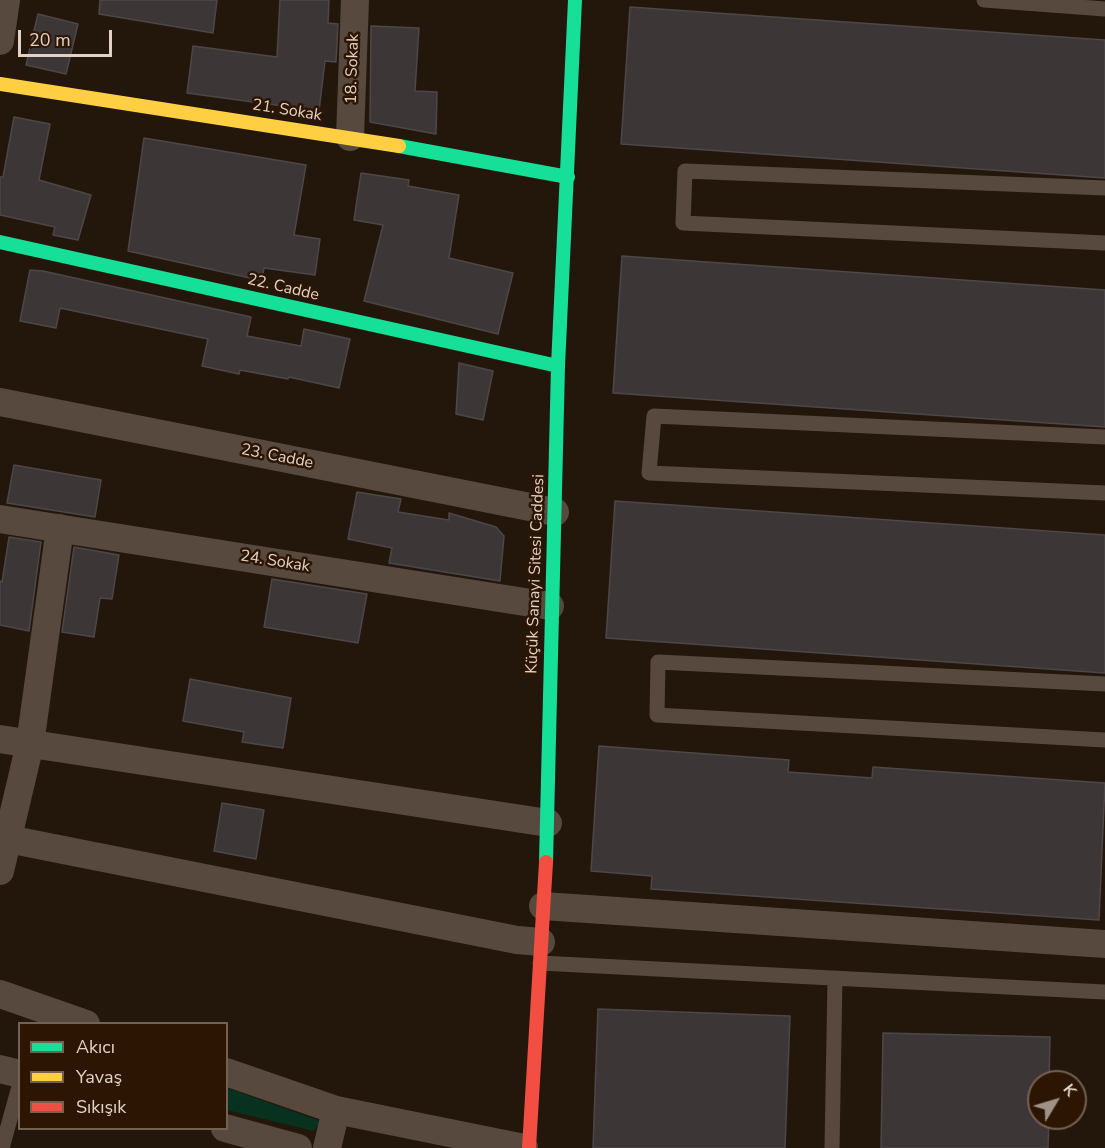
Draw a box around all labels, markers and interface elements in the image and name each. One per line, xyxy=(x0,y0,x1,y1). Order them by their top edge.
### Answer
scale bar xyxy=(21,18,116,56)
text: 20 m xyxy=(29,28,71,52)
street label: 18. Sokak xyxy=(342,34,364,104)
street label: 21. Sokak xyxy=(251,96,323,126)
street label: 22. Cadde xyxy=(245,270,321,306)
street label: 23. Cadde xyxy=(239,441,315,473)
street label: Küçük Sanayi Sitesi Caddesi xyxy=(523,474,549,674)
street label: 24. Sokak xyxy=(239,547,311,577)
legend xyxy=(18,1022,228,1130)
text: Akıcı xyxy=(76,1035,115,1059)
text: Yavaş xyxy=(76,1065,122,1089)
north arrow xyxy=(1027,1070,1087,1130)
text: K xyxy=(1058,1079,1082,1101)
text: Sıkışık xyxy=(76,1095,126,1119)

